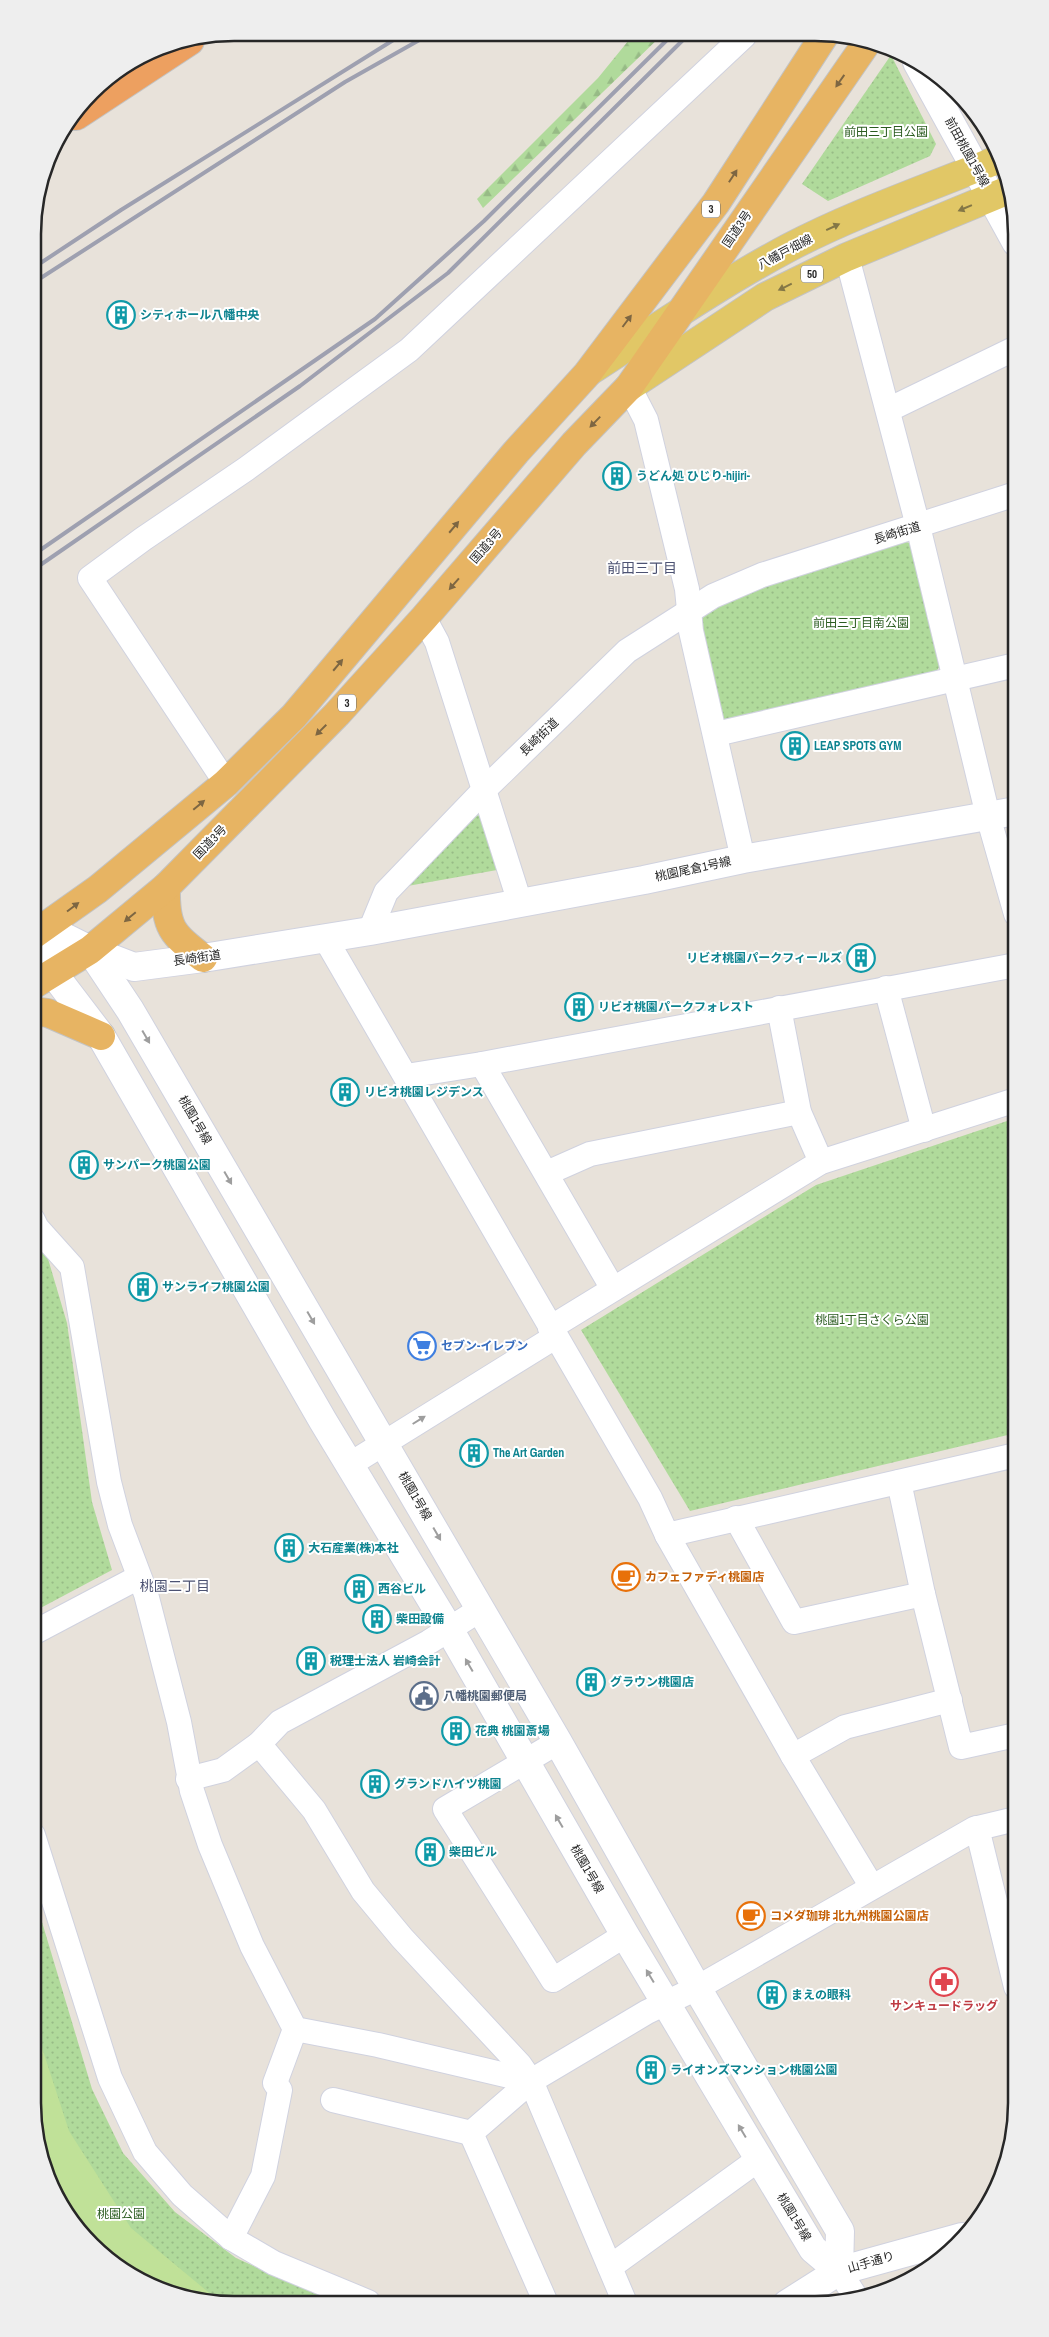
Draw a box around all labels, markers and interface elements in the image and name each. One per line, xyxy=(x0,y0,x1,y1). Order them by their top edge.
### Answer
one-way arrow xyxy=(835,74,845,88)
street label: 前田桃園1号線 xyxy=(941,114,993,190)
park label: 前田三丁目公園 xyxy=(844,124,928,140)
one-way arrow xyxy=(729,169,738,182)
road number: 3 xyxy=(702,200,720,218)
one-way arrow xyxy=(958,205,973,212)
street label: 国道3号 xyxy=(719,207,755,251)
one-way arrow xyxy=(826,223,840,231)
street label: 八幡戸畑線 xyxy=(755,231,815,273)
road number: 50 xyxy=(801,266,823,282)
one-way arrow xyxy=(778,284,792,292)
building icon: シティホール八幡中央 xyxy=(106,300,136,330)
place label: シティホール八幡中央 xyxy=(140,307,259,323)
one-way arrow xyxy=(621,315,632,328)
one-way arrow xyxy=(590,416,602,428)
building icon: うどん処 ひじり-hijiri- xyxy=(602,461,632,491)
place label: うどん処 ひじり-hijiri- xyxy=(636,468,751,484)
street label: 長崎街道 xyxy=(872,518,922,548)
one-way arrow xyxy=(448,521,459,534)
street label: 国道3号 xyxy=(466,525,506,567)
district label: 前田三丁目 xyxy=(607,559,677,577)
one-way arrow xyxy=(448,577,460,589)
park label: 前田三丁目南公園 xyxy=(813,615,909,631)
one-way arrow xyxy=(332,658,343,671)
road number: 3 xyxy=(338,694,356,711)
street label: 長崎街道 xyxy=(516,715,562,759)
one-way arrow xyxy=(315,724,327,736)
building icon: LEAP SPOTS GYM xyxy=(780,731,810,761)
place label: LEAP SPOTS GYM xyxy=(814,738,901,754)
one-way arrow xyxy=(192,799,205,810)
street label: 国道3号 xyxy=(190,822,230,862)
street label: 桃園尾倉1号線 xyxy=(653,853,733,885)
one-way arrow xyxy=(66,902,80,912)
one-way arrow xyxy=(124,911,137,922)
building icon: リビオ桃園パークフィールズ xyxy=(846,943,876,973)
street label: 長崎街道 xyxy=(172,947,222,969)
place label: リビオ桃園パークフィールズ xyxy=(686,950,842,966)
building icon: リビオ桃園パークフォレスト xyxy=(564,992,594,1022)
place label: リビオ桃園パークフォレスト xyxy=(598,999,754,1015)
one-way arrow xyxy=(142,1031,151,1044)
building icon: リビオ桃園レジデンス xyxy=(330,1077,360,1107)
place label: リビオ桃園レジデンス xyxy=(364,1084,484,1100)
street label: 桃園1号線 xyxy=(175,1093,215,1147)
building icon: サンパーク桃園公園 xyxy=(69,1150,99,1180)
place label: サンパーク桃園公園 xyxy=(103,1157,211,1173)
one-way arrow xyxy=(224,1171,233,1184)
building icon: サンライフ桃園公園 xyxy=(128,1272,158,1302)
place label: サンライフ桃園公園 xyxy=(162,1279,270,1295)
one-way arrow xyxy=(306,1311,315,1324)
park label: 桃園1丁目さくら公園 xyxy=(815,1312,929,1328)
supermarket icon: セブン-イレブン xyxy=(407,1331,437,1361)
place label: セブン-イレブン xyxy=(441,1338,528,1354)
one-way arrow xyxy=(413,1415,426,1425)
building icon: The Art Garden xyxy=(459,1438,489,1468)
place label: The Art Garden xyxy=(493,1445,564,1461)
street label: 桃園1号線 xyxy=(395,1469,435,1523)
one-way arrow xyxy=(433,1526,441,1541)
building icon: 大石産業(株)本社 xyxy=(274,1533,304,1563)
place label: 大石産業(株)本社 xyxy=(308,1540,399,1556)
cafe icon: カフェファディ桃園店 xyxy=(611,1562,641,1592)
place label: カフェファディ桃園店 xyxy=(645,1569,764,1585)
building icon: 西谷ビル xyxy=(344,1574,374,1604)
district label: 桃園二丁目 xyxy=(140,1577,210,1595)
place label: 西谷ビル xyxy=(378,1581,426,1597)
building icon: 柴田設備 xyxy=(362,1604,392,1634)
place label: 柴田設備 xyxy=(396,1611,444,1627)
building icon: 税理士法人 岩崎会計 xyxy=(296,1646,326,1676)
place label: 税理士法人 岩崎会計 xyxy=(330,1653,441,1669)
one-way arrow xyxy=(465,1659,474,1672)
building icon: グラウン桃園店 xyxy=(576,1667,606,1697)
place label: グラウン桃園店 xyxy=(610,1674,694,1690)
public building icon: 八幡桃園郵便局 xyxy=(409,1681,439,1711)
place label: 八幡桃園郵便局 xyxy=(443,1688,527,1704)
building icon: 花典 桃園斎場 xyxy=(441,1716,471,1746)
place label: 花典 桃園斎場 xyxy=(475,1723,550,1739)
building icon: グランドハイツ桃園 xyxy=(360,1769,390,1799)
place label: グランドハイツ桃園 xyxy=(394,1776,502,1792)
one-way arrow xyxy=(555,1814,564,1828)
building icon: 柴田ビル xyxy=(415,1837,445,1867)
street label: 桃園1号線 xyxy=(567,1842,607,1896)
place label: 柴田ビル xyxy=(449,1844,497,1860)
cafe icon: コメダ珈琲 北九州桃園公園店 xyxy=(736,1901,766,1931)
place label: コメダ珈琲 北九州桃園公園店 xyxy=(770,1908,929,1924)
pharmacy icon: サンキュードラッグ xyxy=(929,1967,959,1997)
one-way arrow xyxy=(646,1970,655,1983)
building icon: まえの眼科 xyxy=(757,1980,787,2010)
place label: まえの眼科 xyxy=(791,1987,851,2003)
place label: サンキュードラッグ xyxy=(890,1998,998,2014)
building icon: ライオンズマンション桃園公園 xyxy=(636,2055,666,2085)
place label: ライオンズマンション桃園公園 xyxy=(670,2062,838,2078)
one-way arrow xyxy=(738,2124,747,2137)
street label: 桃園1号線 xyxy=(773,2190,815,2244)
park label: 桃園公園 xyxy=(97,2206,145,2222)
street label: 山手通り xyxy=(846,2248,896,2276)

